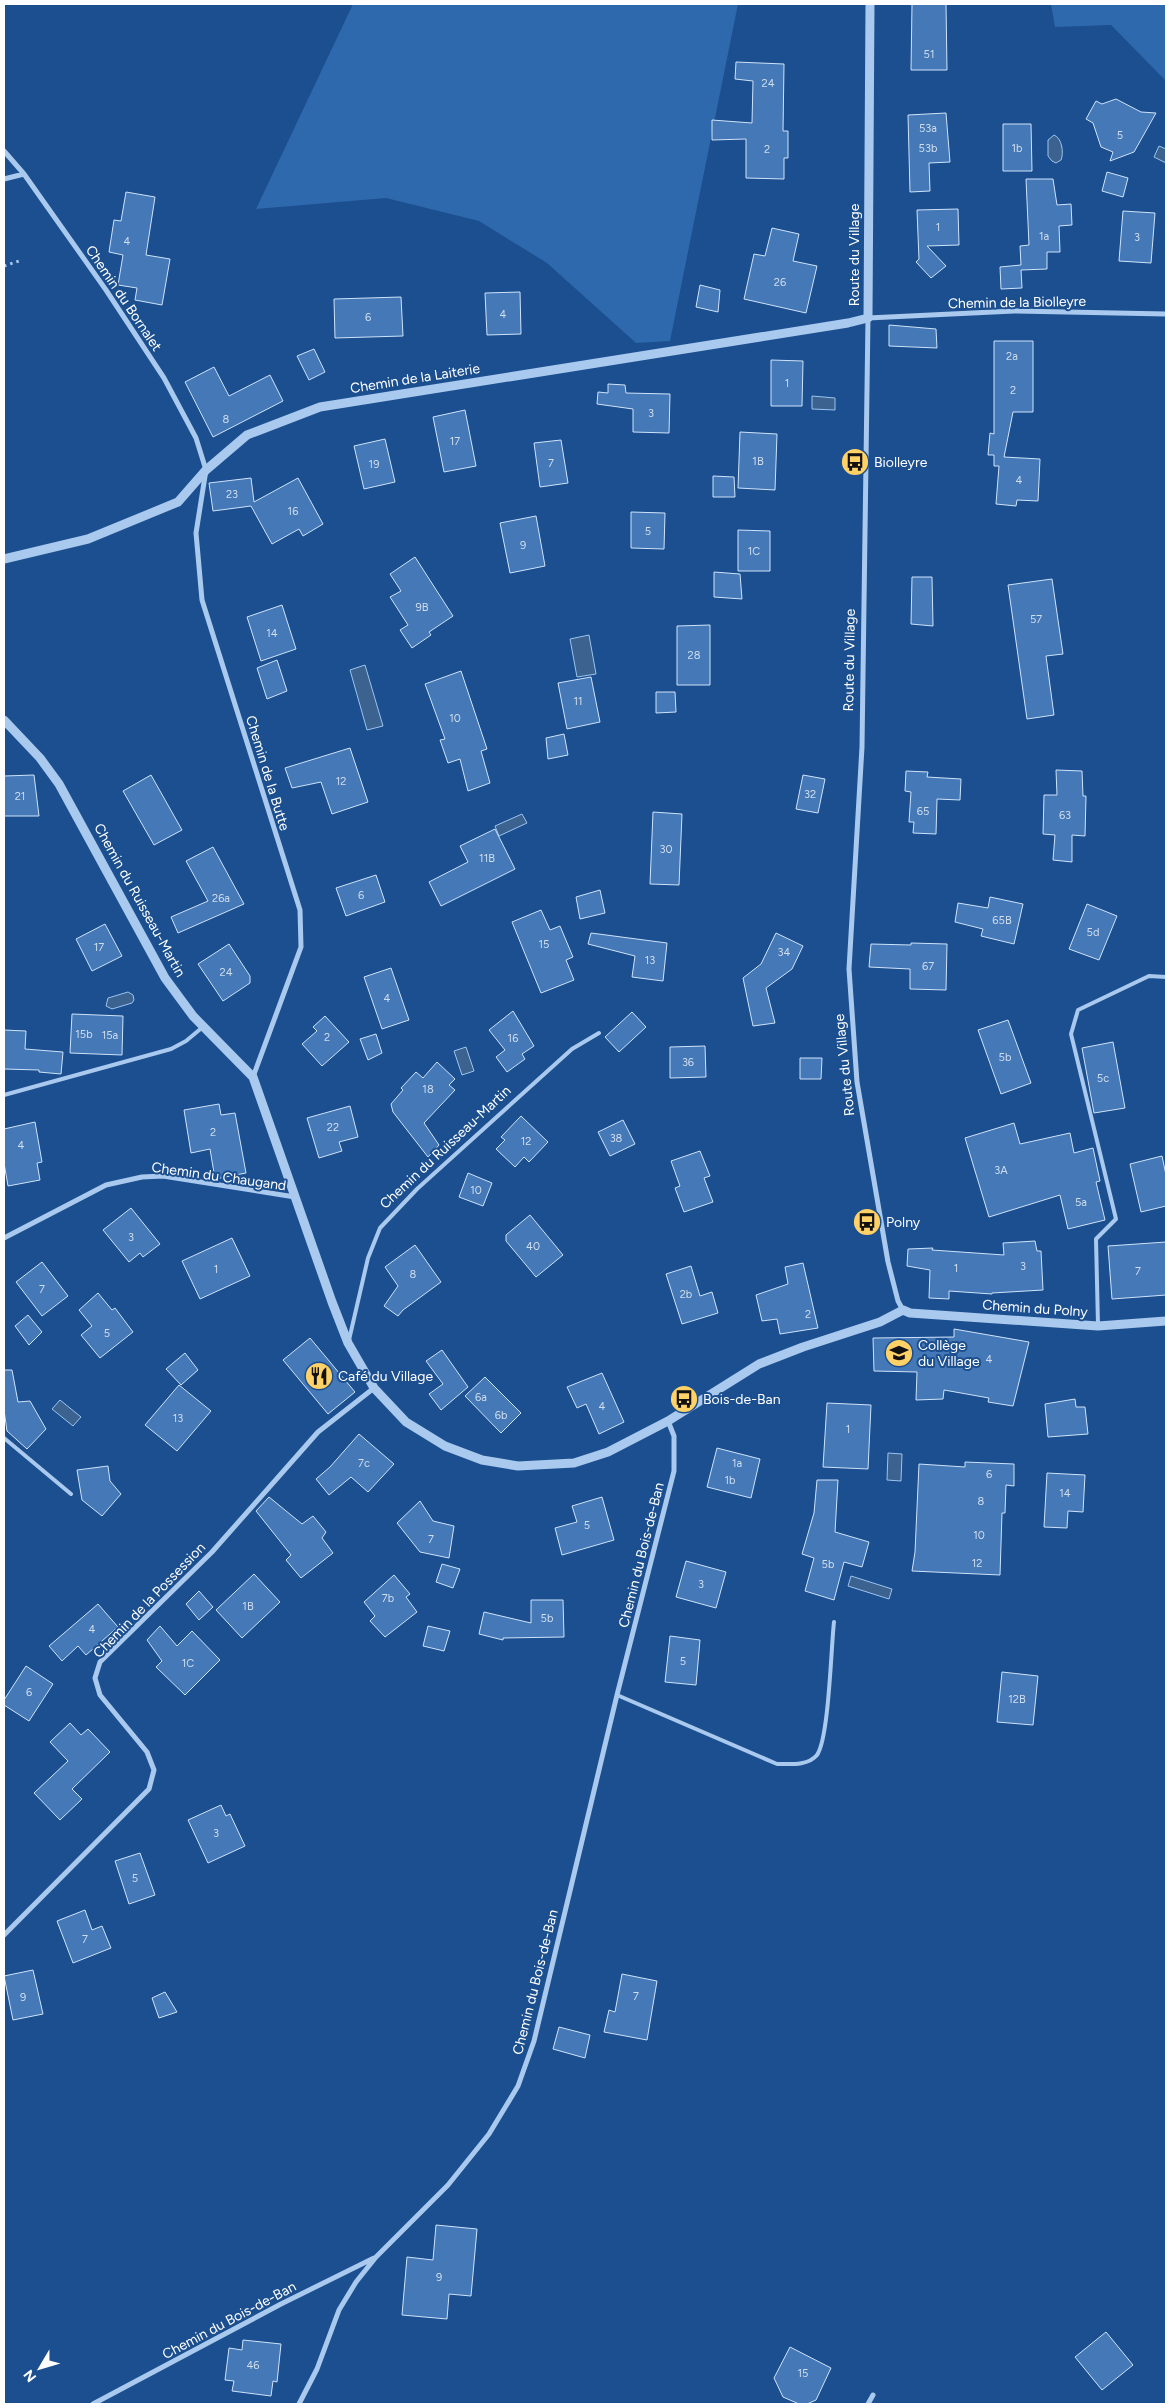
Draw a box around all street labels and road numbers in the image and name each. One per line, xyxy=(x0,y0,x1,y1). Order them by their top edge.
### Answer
street label: Route du Village xyxy=(846,203,863,306)
street label: Chemin du Bornalet xyxy=(82,242,165,354)
street label: Chemin de la Biolleyre xyxy=(948,293,1087,312)
street label: Chemin de la Laiterie xyxy=(349,360,482,397)
street label: Route du Village xyxy=(840,608,859,711)
street label: Chemin de la Butte xyxy=(242,714,293,833)
street label: Chemin du Ruisseau-Martin xyxy=(90,821,189,980)
street label: Route du Village xyxy=(831,1013,858,1117)
street label: Chemin du Ruisseau-Martin xyxy=(376,1082,514,1213)
street label: Chemin du Chaugand xyxy=(151,1159,287,1194)
street label: Chemin du Polny xyxy=(982,1296,1089,1321)
street label: Chemin du Bois-de-Ban xyxy=(615,1481,668,1629)
street label: Chemin de la Possession xyxy=(90,1539,209,1662)
street label: Chemin du Bois-de-Ban xyxy=(509,1908,562,2056)
street label: Chemin du Bois-de-Ban xyxy=(159,2278,299,2363)

